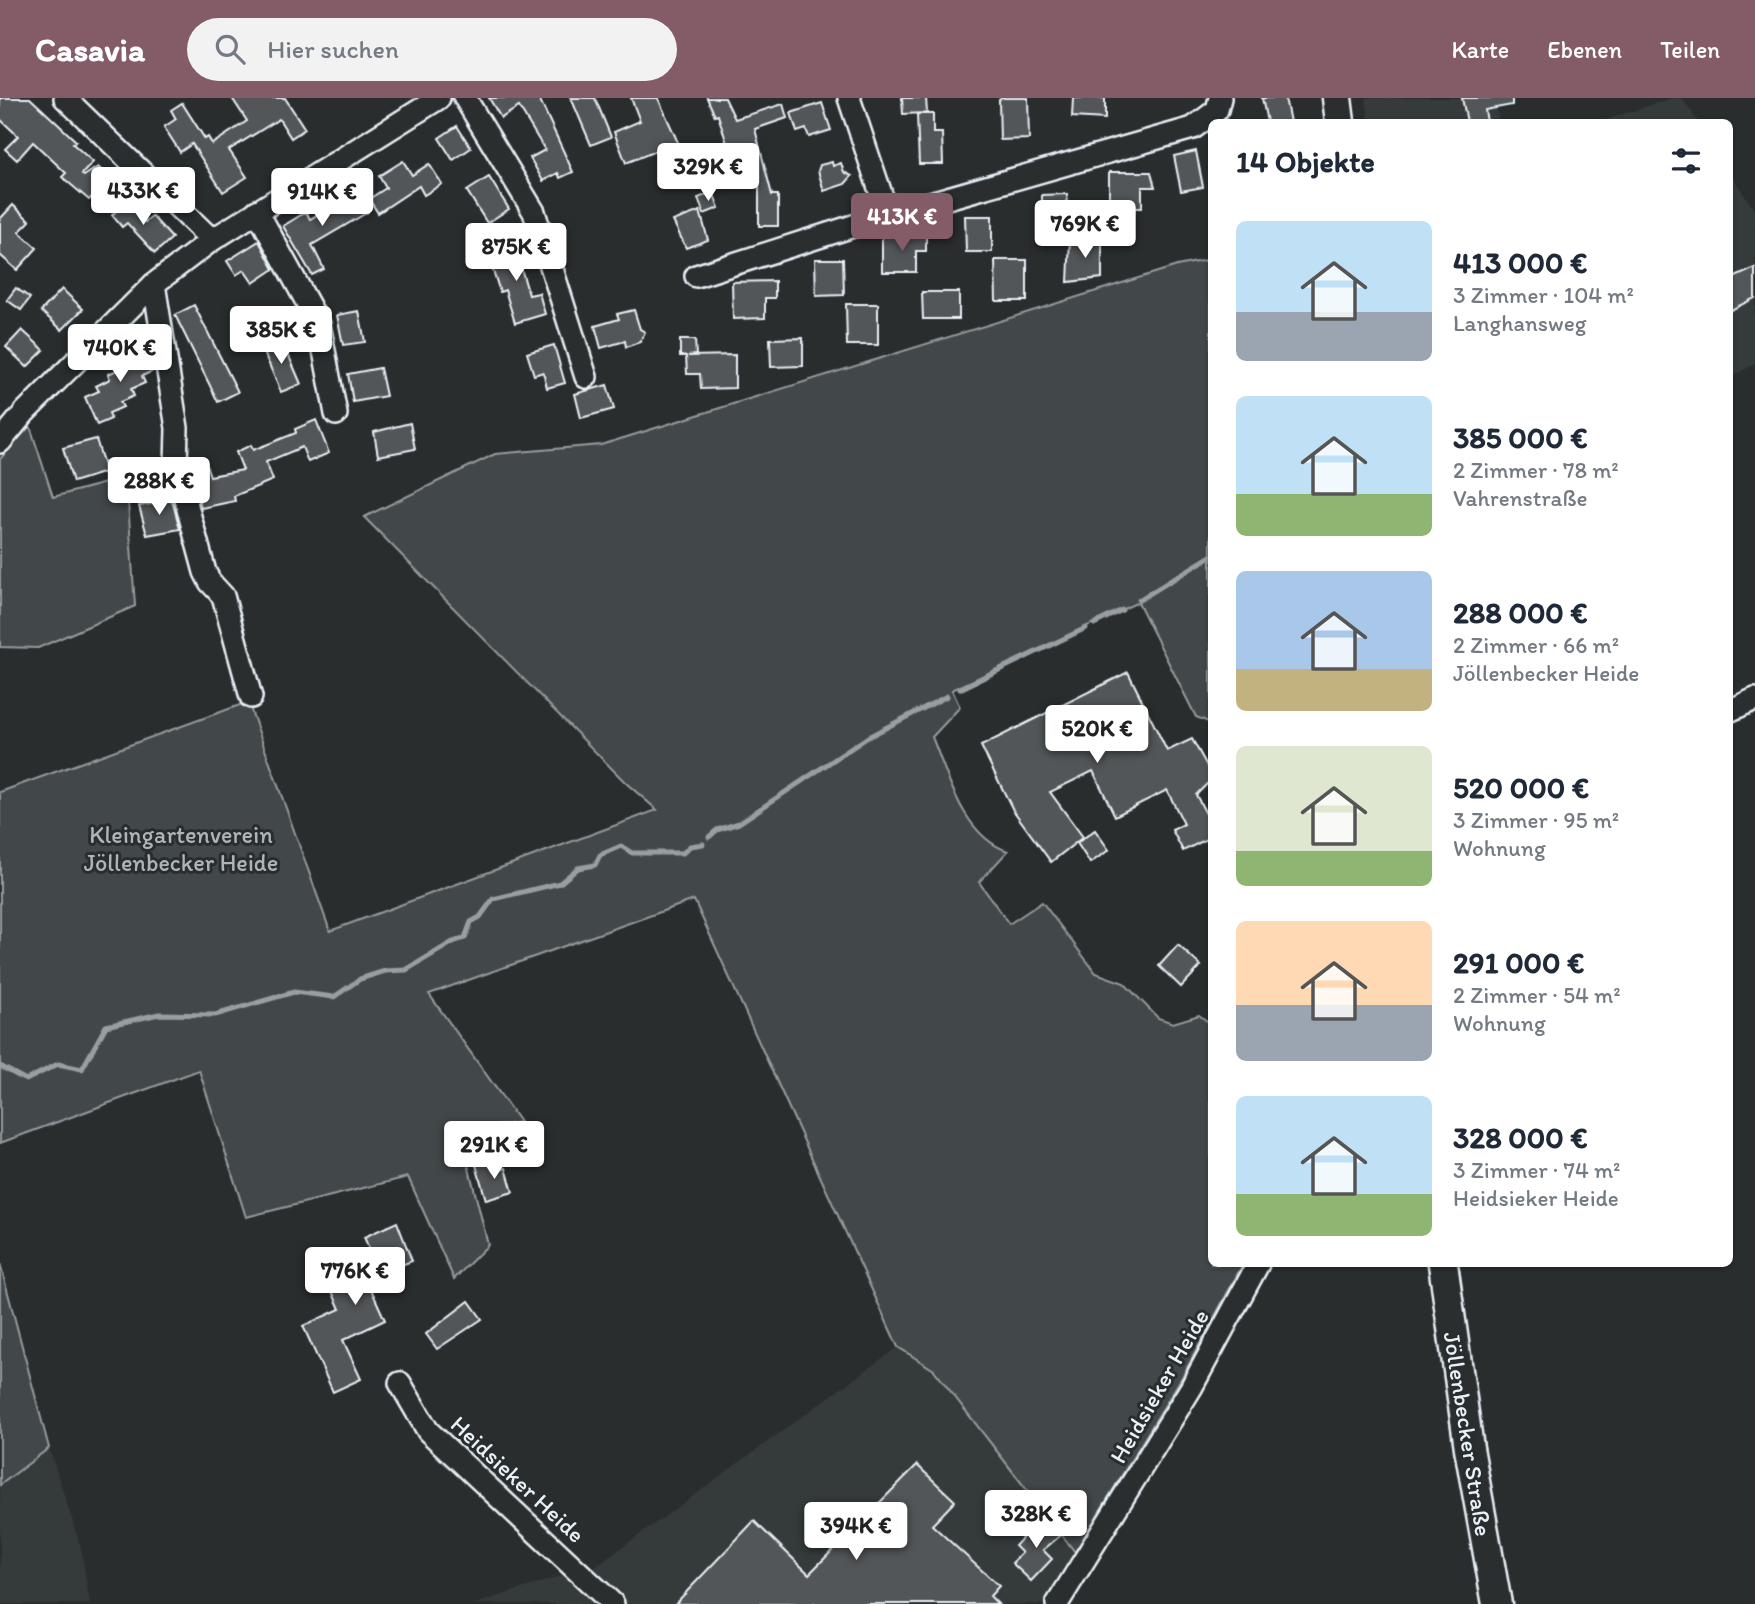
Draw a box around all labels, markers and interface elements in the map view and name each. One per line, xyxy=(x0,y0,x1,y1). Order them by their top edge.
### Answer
search box xyxy=(187,18,677,81)
text: Casavia xyxy=(35,30,145,69)
icon: search xyxy=(211,30,249,68)
text: Hier suchen xyxy=(267,33,399,65)
text: Karte xyxy=(1451,35,1509,64)
text: Ebenen xyxy=(1547,35,1622,64)
text: Teilen xyxy=(1660,35,1720,64)
icon: filters xyxy=(1667,142,1705,180)
text: 14 Objekte xyxy=(1236,143,1375,180)
pin: 329K € xyxy=(651,144,765,203)
text: 329K € xyxy=(673,152,743,180)
pin: 433K € xyxy=(86,167,200,227)
pin: 914K € xyxy=(265,169,379,228)
text: 433K € xyxy=(107,176,179,204)
text: 914K € xyxy=(287,177,357,205)
pin: 413K € xyxy=(845,194,959,253)
pin: 769K € xyxy=(1028,200,1142,260)
text: 413K € xyxy=(867,202,937,230)
text: 769K € xyxy=(1051,209,1119,237)
pin: 875K € xyxy=(459,223,573,283)
text: 875K € xyxy=(481,232,551,260)
text: 413 000 € xyxy=(1453,244,1587,281)
icon: home xyxy=(1292,249,1376,333)
text: 3 Zimmer · 104 m² xyxy=(1453,281,1634,309)
pin: 385K € xyxy=(224,306,338,366)
text: Langhansweg xyxy=(1453,309,1587,337)
text: 385K € xyxy=(246,315,316,343)
pin: 740K € xyxy=(63,324,177,384)
text: 740K € xyxy=(84,333,156,361)
text: 385 000 € xyxy=(1453,419,1588,456)
icon: home xyxy=(1292,424,1376,508)
text: 2 Zimmer · 78 m² xyxy=(1453,456,1619,484)
pin: 288K € xyxy=(102,458,216,517)
text: 288K € xyxy=(124,466,194,494)
text: Vahrenstraße xyxy=(1453,484,1588,512)
text: 288 000 € xyxy=(1453,594,1588,631)
icon: home xyxy=(1292,599,1376,683)
text: 2 Zimmer · 66 m² xyxy=(1453,631,1619,659)
text: Jöllenbecker Heide xyxy=(1453,659,1639,687)
pin: 520K € xyxy=(1040,706,1154,765)
text: 520K € xyxy=(1061,714,1133,742)
text: 520 000 € xyxy=(1453,769,1589,806)
icon: home xyxy=(1292,774,1376,858)
text: 3 Zimmer · 95 m² xyxy=(1453,806,1619,834)
park label: Kleingartenverein Jöllenbecker Heide xyxy=(84,820,278,877)
text: Wohnung xyxy=(1453,834,1546,862)
text: 291 000 € xyxy=(1453,944,1584,981)
icon: home xyxy=(1292,949,1376,1033)
text: 2 Zimmer · 54 m² xyxy=(1453,981,1621,1009)
text: Wohnung xyxy=(1453,1009,1546,1037)
text: 328 000 € xyxy=(1453,1119,1588,1156)
pin: 291K € xyxy=(437,1122,551,1181)
icon: home xyxy=(1292,1124,1376,1208)
text: 291K € xyxy=(460,1130,528,1158)
text: 3 Zimmer · 74 m² xyxy=(1453,1156,1620,1184)
text: Heidsieker Heide xyxy=(1453,1184,1619,1212)
pin: 776K € xyxy=(298,1248,412,1307)
text: 776K € xyxy=(321,1256,389,1284)
street label: Heidsieker Heide xyxy=(1103,1304,1215,1468)
street label: Jöllenbecker Straße xyxy=(1438,1330,1498,1538)
street label: Heidsieker Heide xyxy=(445,1409,591,1549)
pin: 328K € xyxy=(979,1490,1093,1550)
text: 328K € xyxy=(1001,1499,1071,1527)
pin: 394K € xyxy=(799,1502,913,1562)
text: 394K € xyxy=(820,1511,892,1539)

